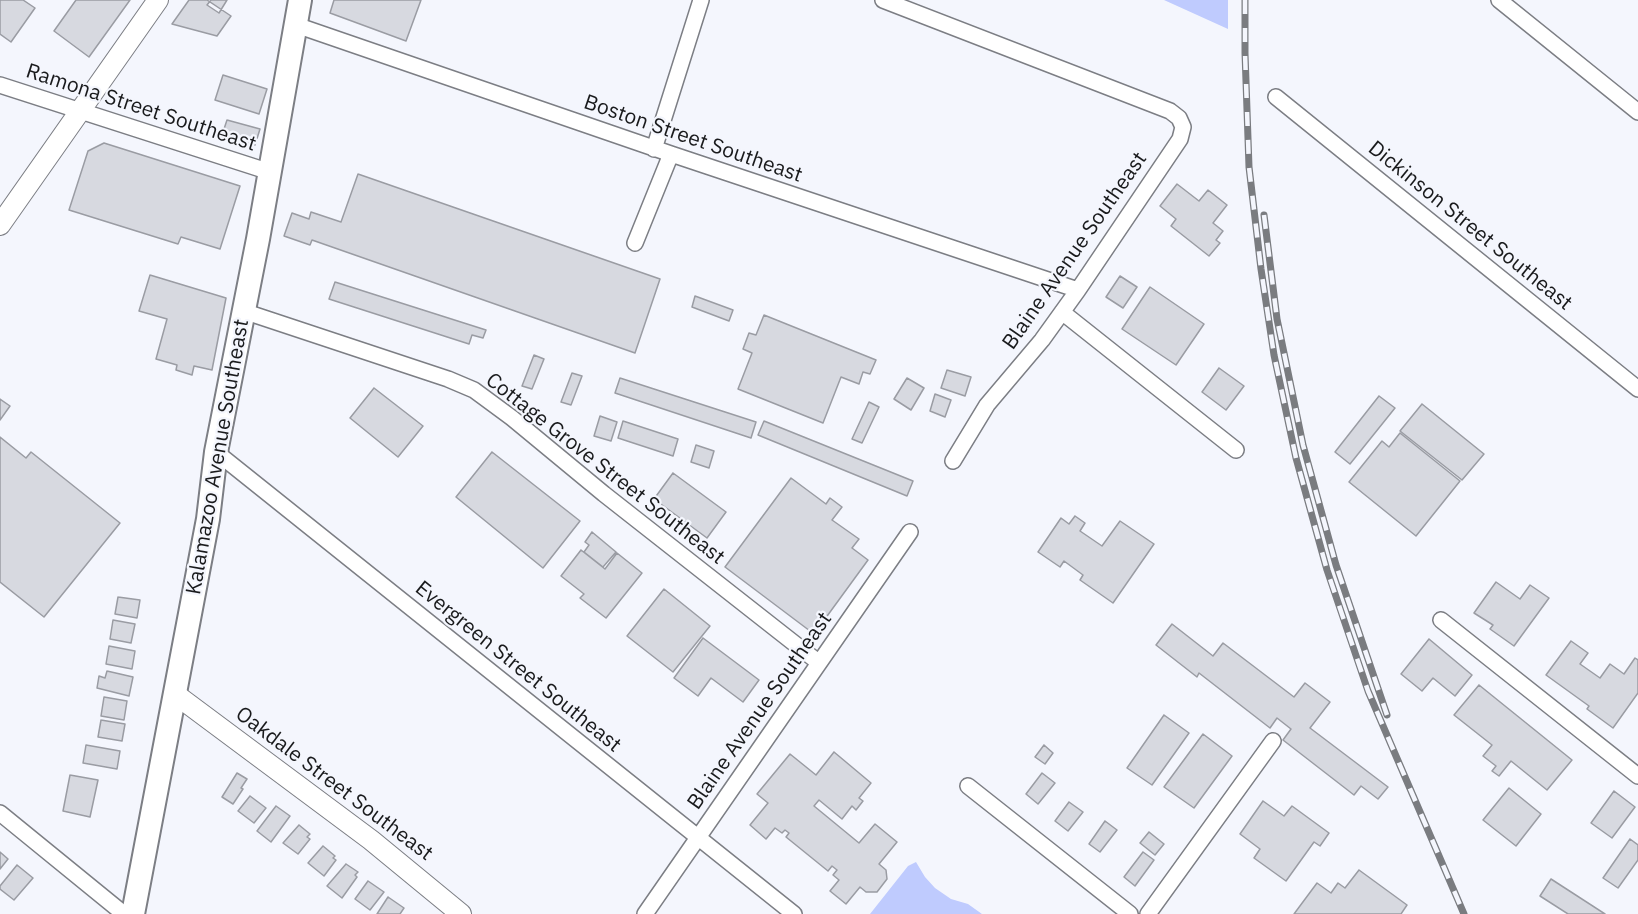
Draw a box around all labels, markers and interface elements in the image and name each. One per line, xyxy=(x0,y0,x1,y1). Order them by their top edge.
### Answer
street label: Ramona Street Southeast xyxy=(23,59,259,157)
street label: Boston Street Southeast xyxy=(580,90,806,188)
street label: Dickinson Street Southeast xyxy=(1363,136,1577,316)
street label: Blaine Avenue Southeast xyxy=(997,148,1153,354)
street label: Kalamazoo Avenue Southeast xyxy=(181,317,255,597)
street label: Cottage Grove Street Southeast xyxy=(480,368,730,570)
street label: Evergreen Street Southeast xyxy=(410,576,626,758)
street label: Blaine Avenue Southeast xyxy=(682,608,838,814)
street label: Oakdale Street Southeast xyxy=(230,702,438,866)

